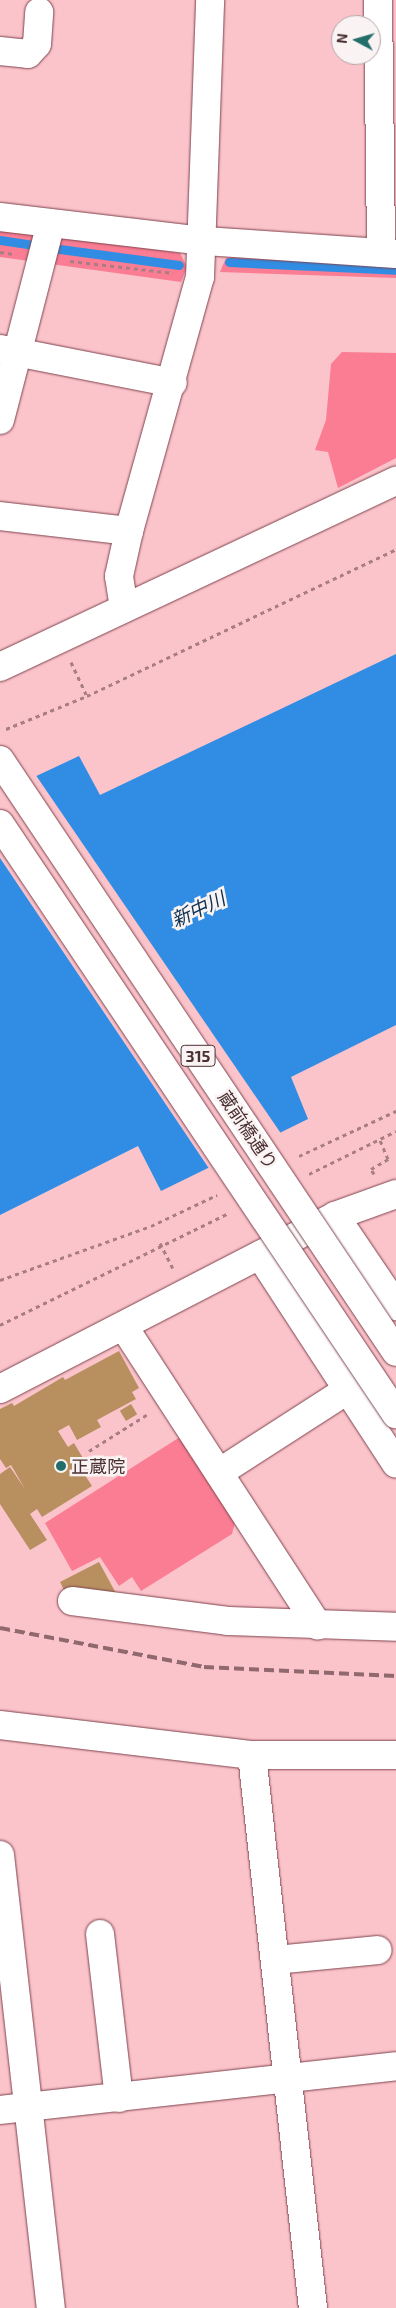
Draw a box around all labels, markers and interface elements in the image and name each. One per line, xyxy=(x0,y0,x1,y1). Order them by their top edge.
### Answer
north arrow xyxy=(331,15,381,65)
text: N xyxy=(333,33,351,44)
water label: 新中川 xyxy=(167,887,229,931)
road number: 315 xyxy=(180,1042,216,1070)
street label: 蔵前橋通り xyxy=(214,1087,282,1173)
place label: 正蔵院 xyxy=(71,1455,125,1477)
marker: 正蔵院 xyxy=(55,1460,67,1472)

